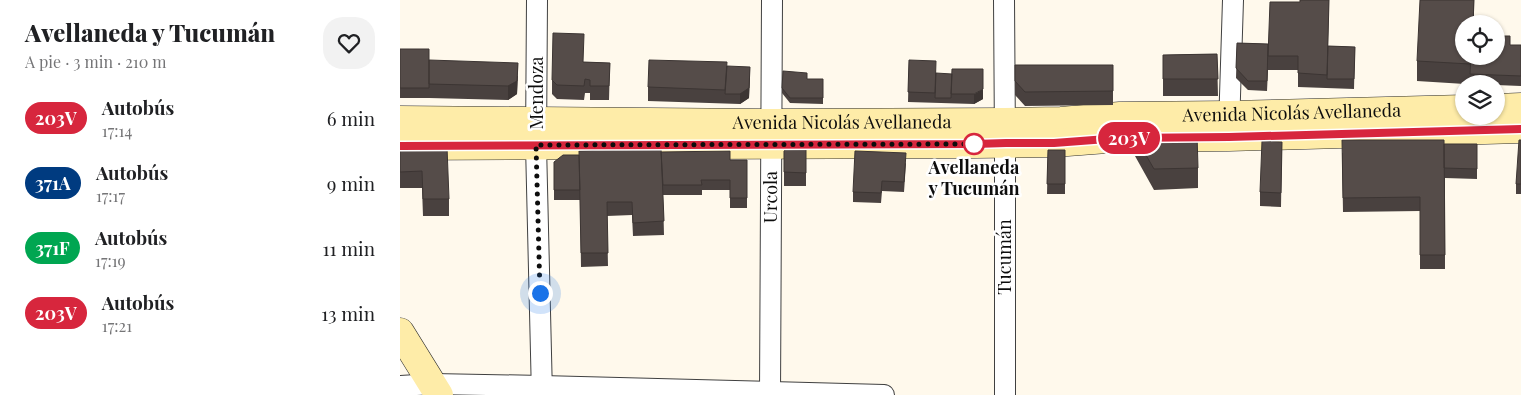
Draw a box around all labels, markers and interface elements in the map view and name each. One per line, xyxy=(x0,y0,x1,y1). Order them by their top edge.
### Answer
map controls xyxy=(1455,15,1505,125)
button: locate xyxy=(1455,15,1505,65)
text: Avellaneda y Tucumán xyxy=(25,16,275,48)
button: heart xyxy=(323,17,375,69)
text: A pie · 3 min · 210 m xyxy=(25,51,167,72)
street label: Mendoza xyxy=(524,56,548,130)
button: layers xyxy=(1455,75,1505,125)
text: Autobús xyxy=(102,94,174,120)
street label: Avenida Nicolás Avellaneda xyxy=(1181,98,1401,126)
text: 6 min xyxy=(327,105,375,131)
text: 203V xyxy=(35,106,77,130)
street label: Avenida Nicolás Avellaneda xyxy=(732,109,951,134)
text: 17:14 xyxy=(102,120,132,141)
line badge: 203V xyxy=(1094,122,1164,154)
text: 203V xyxy=(1108,126,1150,150)
marker: Avellaneda y Tucumán xyxy=(963,133,985,155)
place label: Avellaneda y Tucumán xyxy=(927,155,1020,200)
text: Autobús xyxy=(96,159,168,185)
text: 9 min xyxy=(327,170,375,196)
text: 371A xyxy=(35,171,71,195)
street label: Urcola xyxy=(758,171,782,223)
text: 17:17 xyxy=(96,185,125,206)
street label: Tucumán xyxy=(992,219,1016,295)
text: Autobús xyxy=(95,224,167,250)
text: 11 min xyxy=(322,235,375,261)
text: 371F xyxy=(35,236,70,260)
text: 17:19 xyxy=(95,250,126,271)
your location xyxy=(528,281,553,306)
text: Autobús xyxy=(102,289,174,315)
text: 13 min xyxy=(321,300,375,326)
text: 203V xyxy=(35,301,77,325)
text: 17:21 xyxy=(102,315,132,336)

